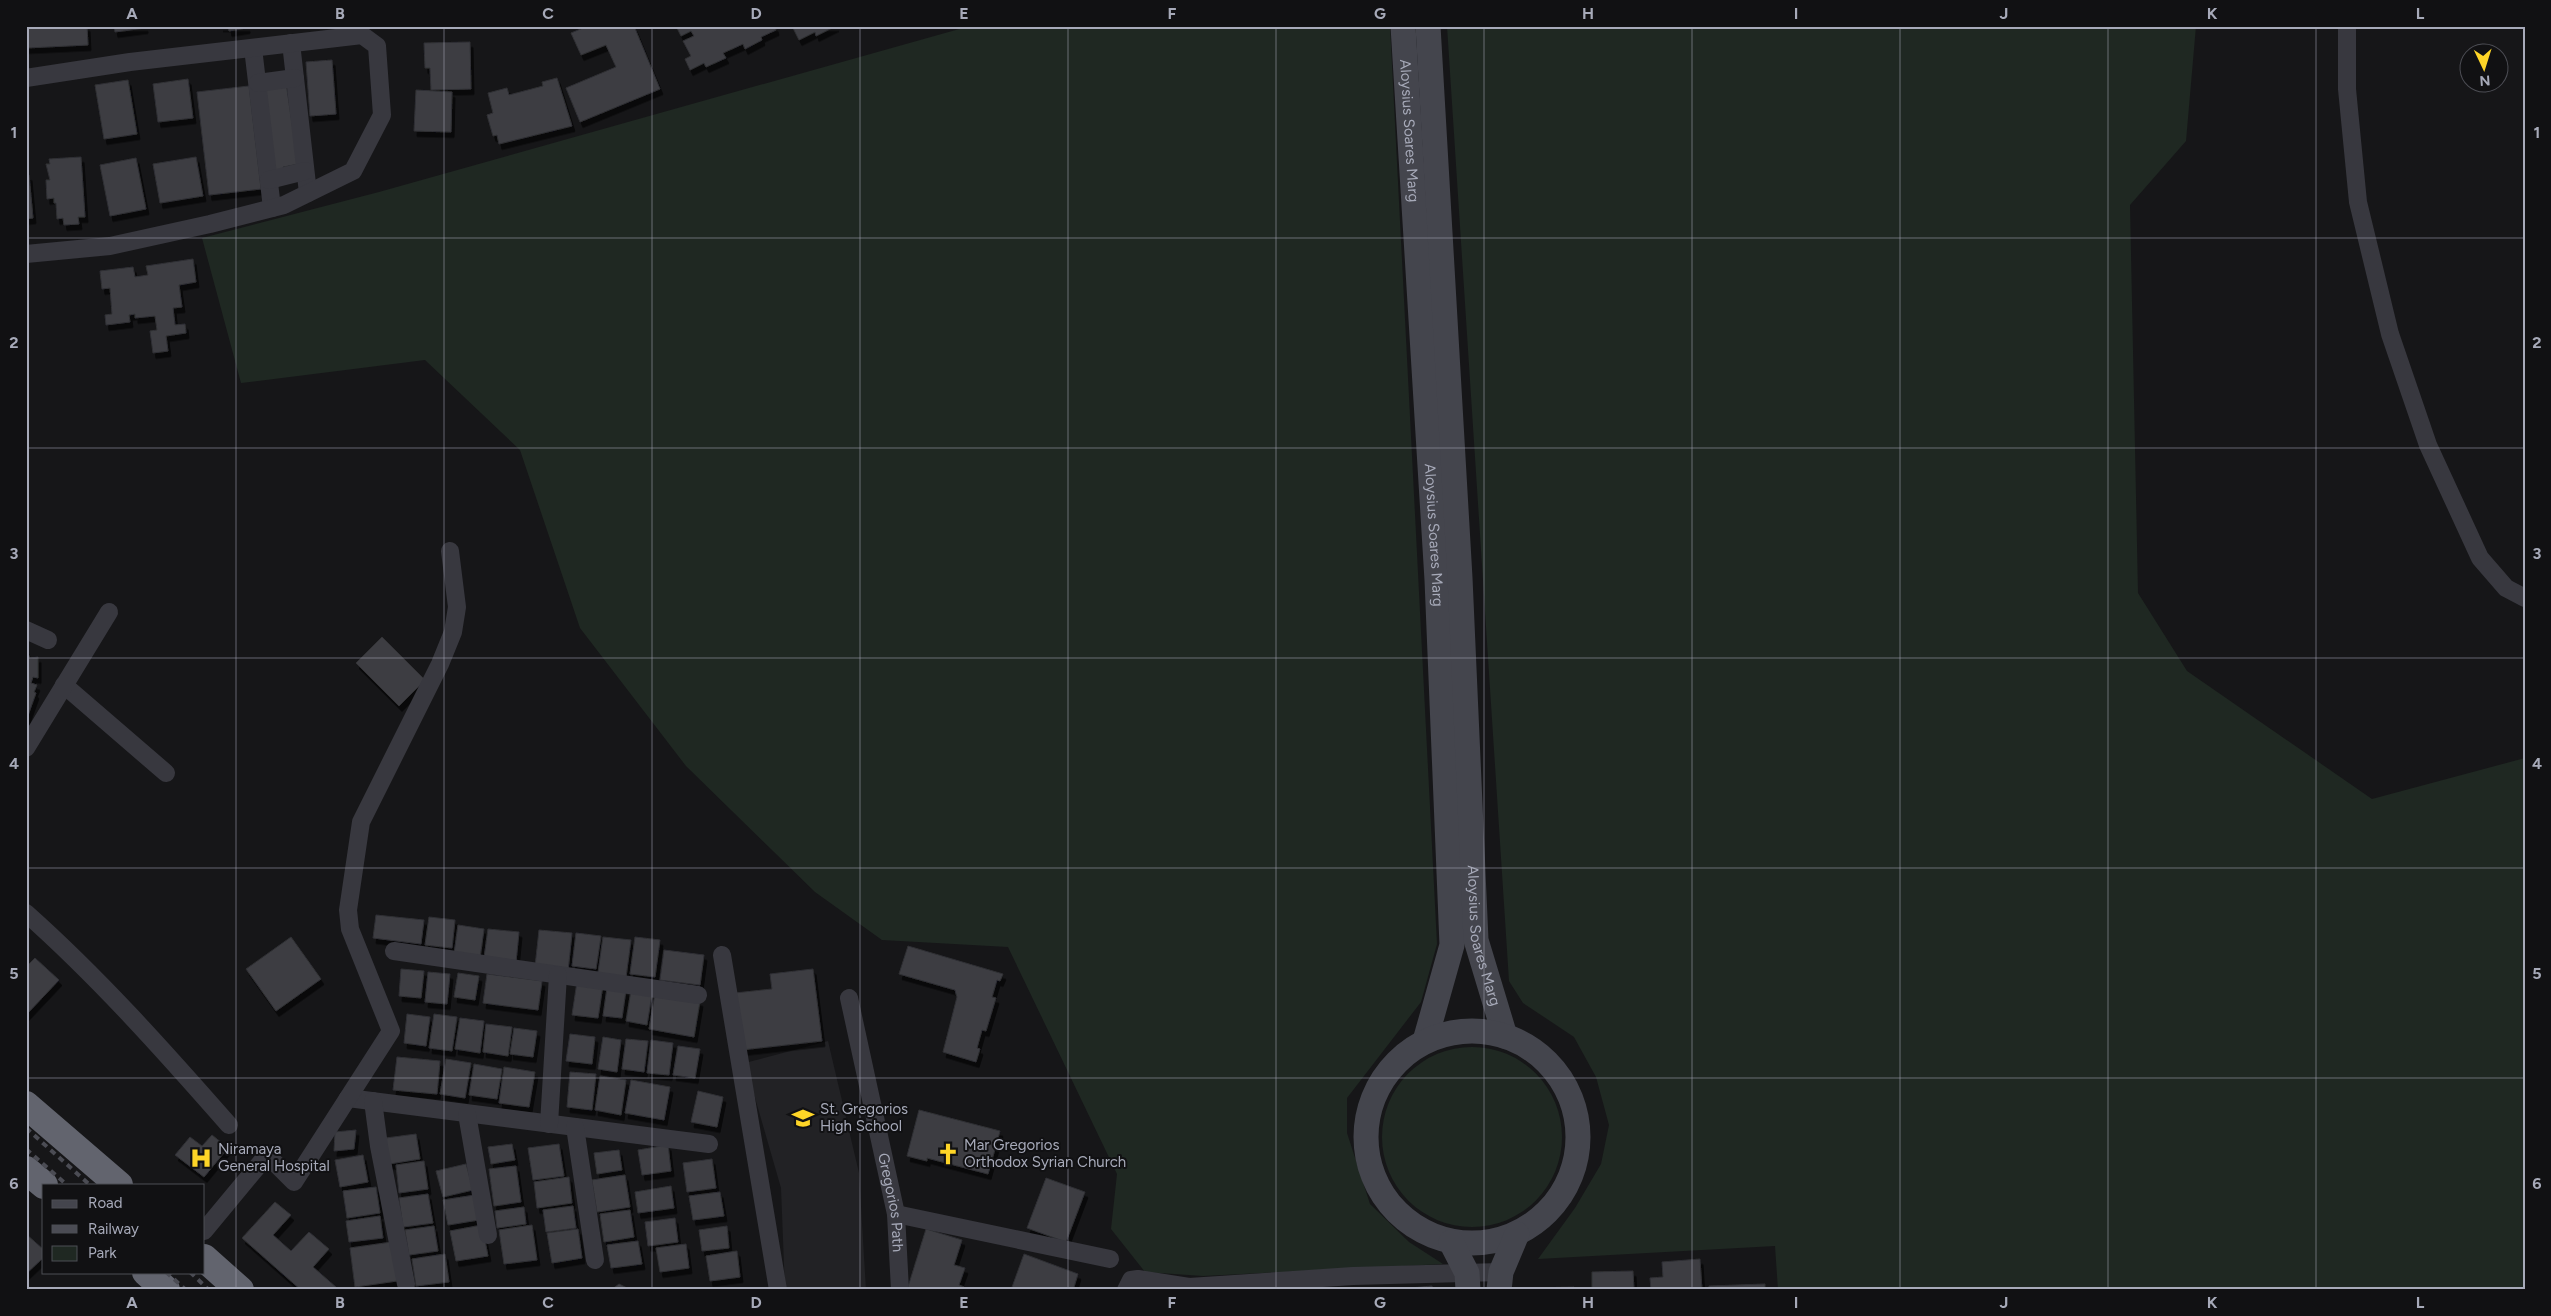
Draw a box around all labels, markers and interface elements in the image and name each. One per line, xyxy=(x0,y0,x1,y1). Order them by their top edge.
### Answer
text: A xyxy=(126,4,138,23)
text: B xyxy=(335,4,345,23)
text: C xyxy=(542,4,554,23)
text: D xyxy=(750,4,762,23)
text: E xyxy=(959,4,969,23)
text: F xyxy=(1168,4,1177,23)
text: G xyxy=(1374,4,1386,23)
text: H xyxy=(1582,4,1594,23)
text: I xyxy=(1794,4,1798,23)
text: J xyxy=(2000,4,2008,23)
text: K xyxy=(2207,4,2218,23)
text: L xyxy=(2416,4,2425,23)
north arrow xyxy=(2458,42,2508,92)
street label: Aloysius Soares Marg xyxy=(1396,59,1423,203)
text: N xyxy=(2479,72,2491,89)
text: 1 xyxy=(11,123,17,142)
text: 1 xyxy=(2534,123,2540,142)
text: 2 xyxy=(9,333,19,352)
text: 2 xyxy=(2532,333,2542,352)
street label: Aloysius Soares Marg xyxy=(1421,463,1447,607)
text: 3 xyxy=(10,544,19,563)
text: 3 xyxy=(2533,544,2542,563)
text: 4 xyxy=(9,754,19,773)
text: 4 xyxy=(2532,754,2542,773)
street label: Aloysius Soares Marg xyxy=(1464,865,1504,1008)
text: 5 xyxy=(9,964,19,983)
text: 5 xyxy=(2532,964,2542,983)
place label: St. Gregorios High School xyxy=(820,1100,908,1135)
school or university icon: St. Gregorios High School xyxy=(790,1105,816,1131)
place label: Mar Gregorios Orthodox Syrian Church xyxy=(964,1136,1126,1171)
place label: Niramaya General Hospital xyxy=(218,1140,330,1175)
church icon: Mar Gregorios Orthodox Syrian Church xyxy=(935,1141,961,1167)
hospital icon: Niramaya General Hospital xyxy=(188,1145,214,1171)
street label: Gregorios Path xyxy=(874,1151,907,1253)
text: 6 xyxy=(9,1174,19,1193)
text: 6 xyxy=(2532,1174,2542,1193)
legend xyxy=(42,1184,205,1274)
text: Road xyxy=(88,1194,123,1212)
text: Railway xyxy=(88,1220,139,1238)
text: Park xyxy=(88,1244,117,1262)
text: A xyxy=(126,1293,138,1312)
text: B xyxy=(335,1293,345,1312)
text: C xyxy=(542,1293,554,1312)
text: D xyxy=(750,1293,762,1312)
text: E xyxy=(959,1293,969,1312)
text: F xyxy=(1168,1293,1177,1312)
text: G xyxy=(1374,1293,1386,1312)
text: H xyxy=(1582,1293,1594,1312)
text: I xyxy=(1794,1293,1798,1312)
text: J xyxy=(2000,1293,2008,1312)
text: K xyxy=(2207,1293,2218,1312)
text: L xyxy=(2416,1293,2425,1312)

